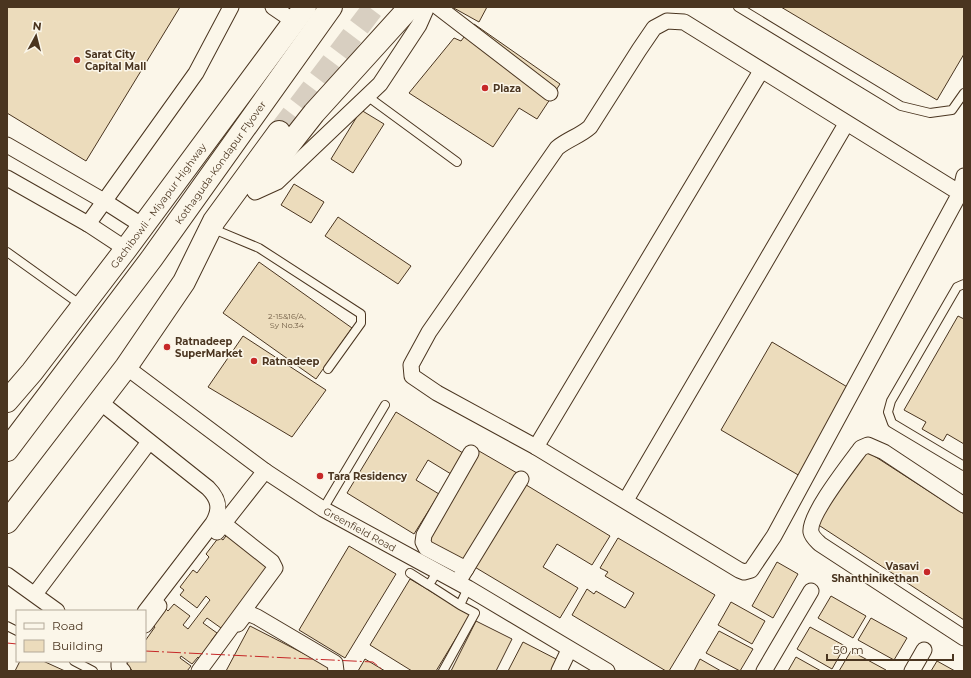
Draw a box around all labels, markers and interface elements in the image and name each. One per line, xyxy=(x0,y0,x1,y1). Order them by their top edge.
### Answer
north arrow xyxy=(16,16,56,56)
text: N xyxy=(32,19,42,34)
place label: Sarat City Capital Mall xyxy=(85,48,146,73)
marker: Sarat City Capital Mall xyxy=(72,55,82,65)
place label: Plaza xyxy=(493,82,521,95)
marker: Plaza xyxy=(480,83,490,93)
street label: Kothaguda-Kondapur Flyover xyxy=(172,98,269,227)
street label: Gachibowli - Miyapur Highway xyxy=(108,140,209,271)
house number: 2-15&16/A, Sy No.34 xyxy=(268,311,306,330)
place label: Ratnadeep SuperMarket xyxy=(175,335,243,360)
marker: Ratnadeep SuperMarket xyxy=(162,342,172,352)
place label: Ratnadeep xyxy=(262,355,319,368)
marker: Ratnadeep xyxy=(249,356,259,366)
place label: Tara Residency xyxy=(328,470,408,483)
marker: Tara Residency xyxy=(315,471,325,481)
street label: Greenfield Road xyxy=(321,505,398,555)
place label: Vasavi Shanthinikethan xyxy=(831,560,919,585)
marker: Vasavi Shanthinikethan xyxy=(922,567,932,577)
legend xyxy=(16,610,146,662)
text: Road xyxy=(52,618,83,633)
scale bar xyxy=(827,636,953,662)
text: Building xyxy=(52,638,103,653)
text: 50 m xyxy=(833,642,864,657)

